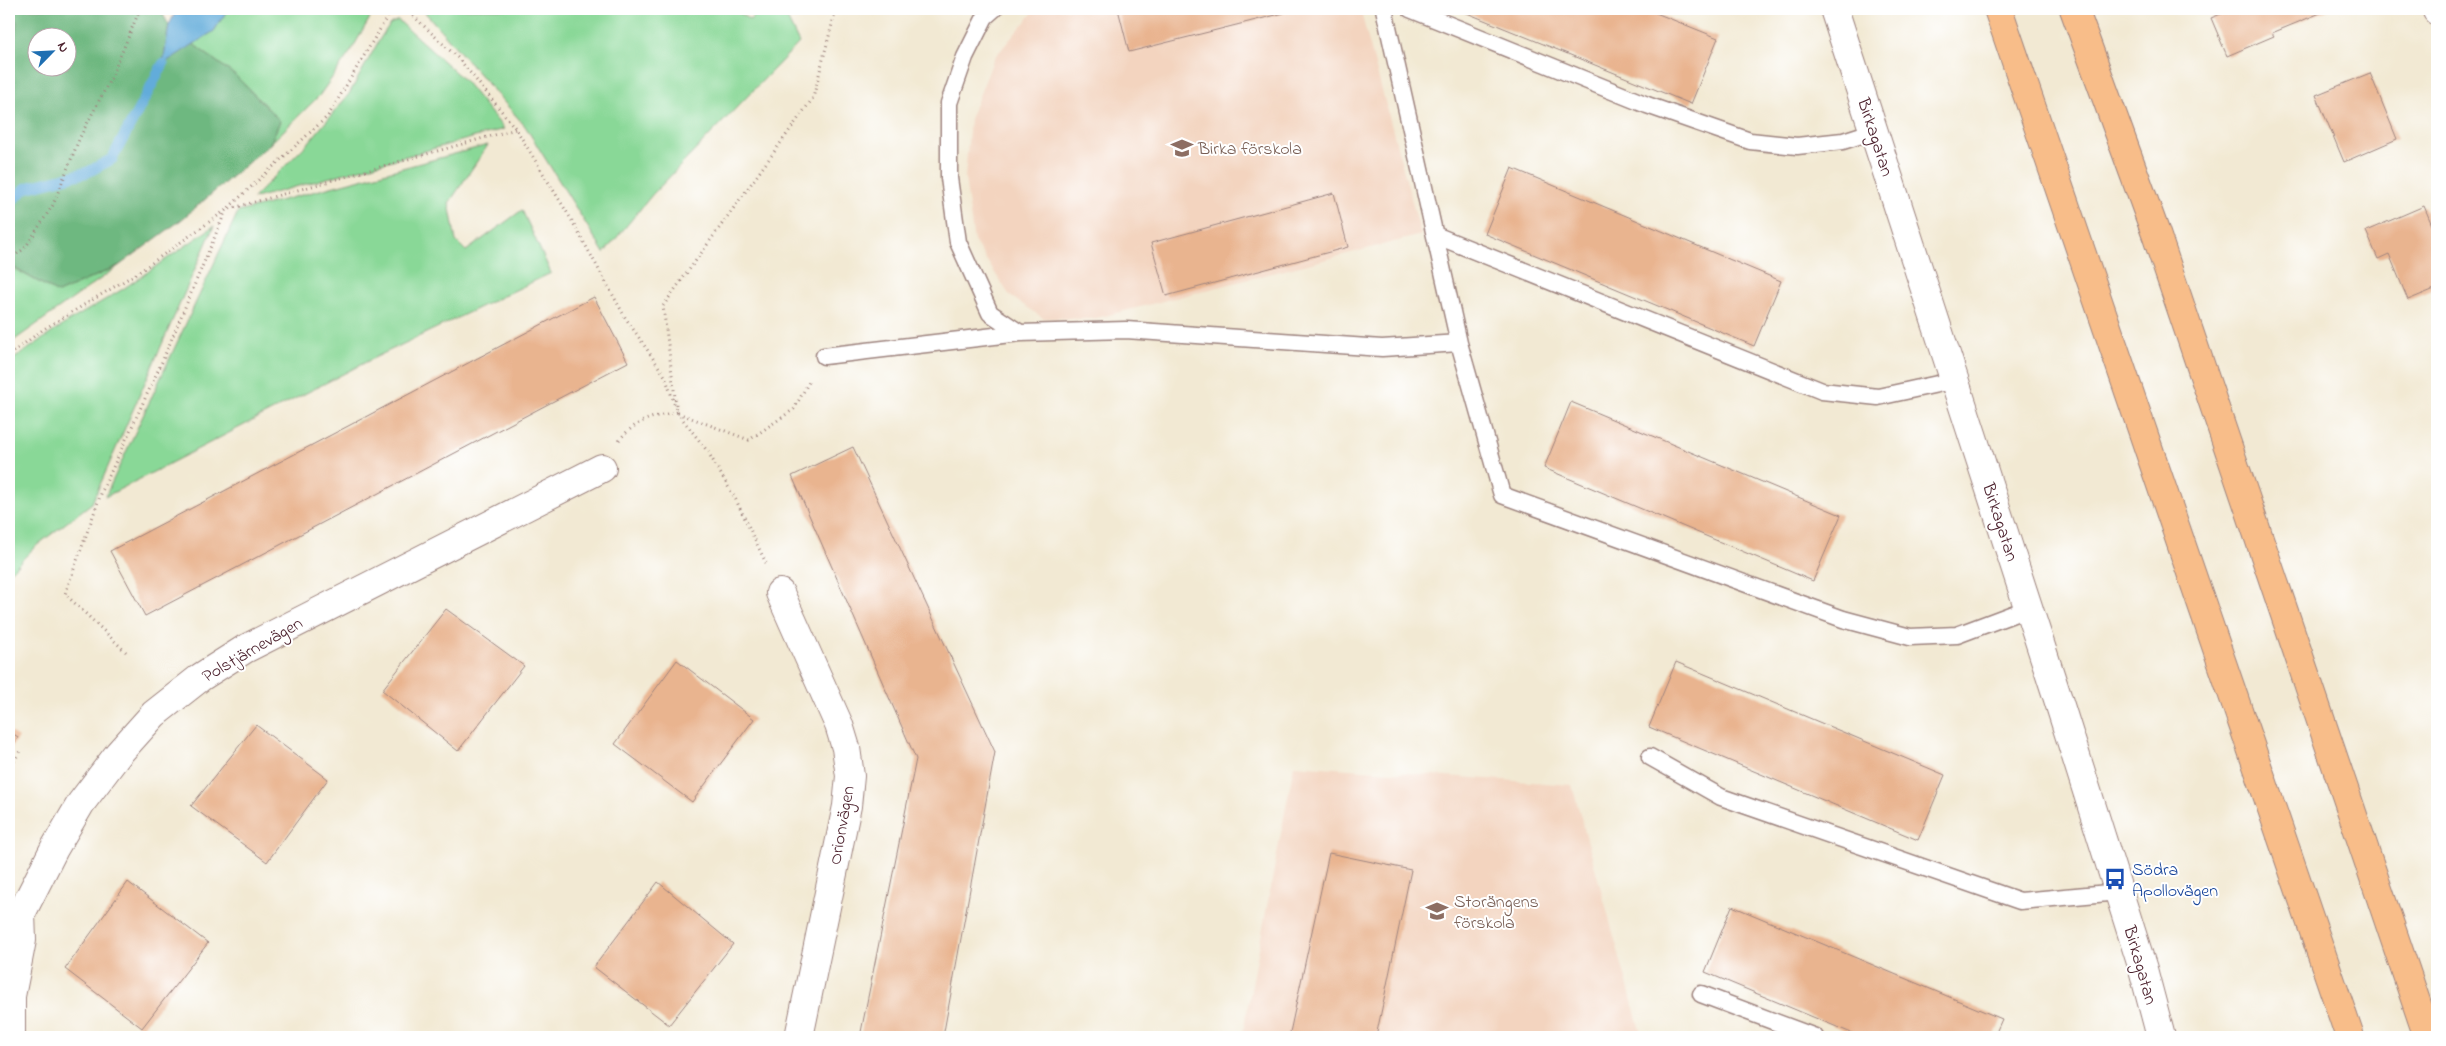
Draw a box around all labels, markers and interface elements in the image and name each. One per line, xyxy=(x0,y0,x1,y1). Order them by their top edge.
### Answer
north arrow xyxy=(28,28,78,78)
text: N xyxy=(51,39,74,56)
street label: Birkagatan xyxy=(1848,94,1899,181)
school or university icon: Birka förskola xyxy=(1169,135,1195,161)
place label: Birka förskola xyxy=(1197,137,1302,163)
street label: Birkagatan xyxy=(1973,479,2024,566)
street label: Polstjärnevägen xyxy=(198,611,309,691)
street label: Orionvägen xyxy=(823,784,864,867)
place label: Södra Apollovägen xyxy=(2132,858,2218,906)
bus stop icon: Södra Apollovägen xyxy=(2102,866,2128,892)
place label: Storängens förskola xyxy=(1454,890,1539,937)
school or university icon: Storängens förskola xyxy=(1424,898,1450,924)
street label: Birkagatan xyxy=(2114,922,2163,1008)

